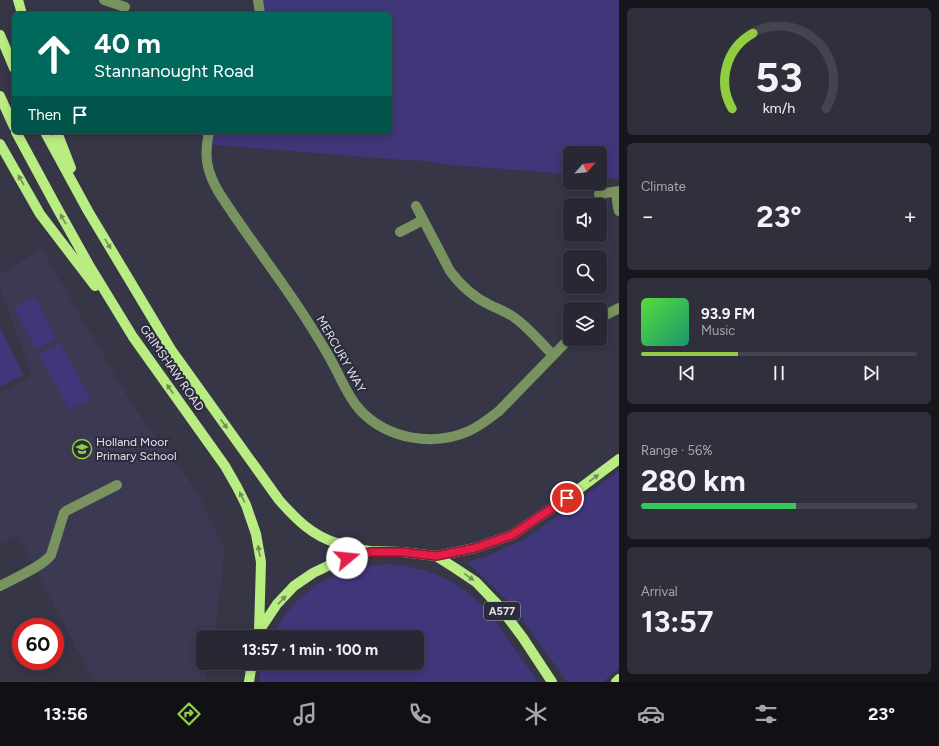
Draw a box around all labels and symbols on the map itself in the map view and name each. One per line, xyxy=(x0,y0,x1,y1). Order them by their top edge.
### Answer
north arrow xyxy=(563,146,607,190)
one-way arrow xyxy=(17,174,24,186)
one-way arrow xyxy=(59,213,66,225)
one-way arrow xyxy=(104,239,112,249)
street label: MERCURY WAY xyxy=(313,313,369,395)
street label: GRIMSHAW ROAD xyxy=(137,322,207,414)
one-way arrow xyxy=(166,384,174,394)
one-way arrow xyxy=(220,418,228,429)
place label: Holland Moor Primary School xyxy=(96,435,177,463)
school or university icon: Holland Moor Primary School xyxy=(71,438,93,460)
one-way arrow xyxy=(589,474,599,482)
pin xyxy=(550,481,584,515)
one-way arrow xyxy=(239,491,245,503)
position arrow xyxy=(326,537,368,579)
one-way arrow xyxy=(256,544,262,557)
one-way arrow xyxy=(463,573,474,581)
one-way arrow xyxy=(277,595,287,605)
road number: A577 xyxy=(484,602,520,620)
speed limit sign: 60 xyxy=(12,618,64,670)

